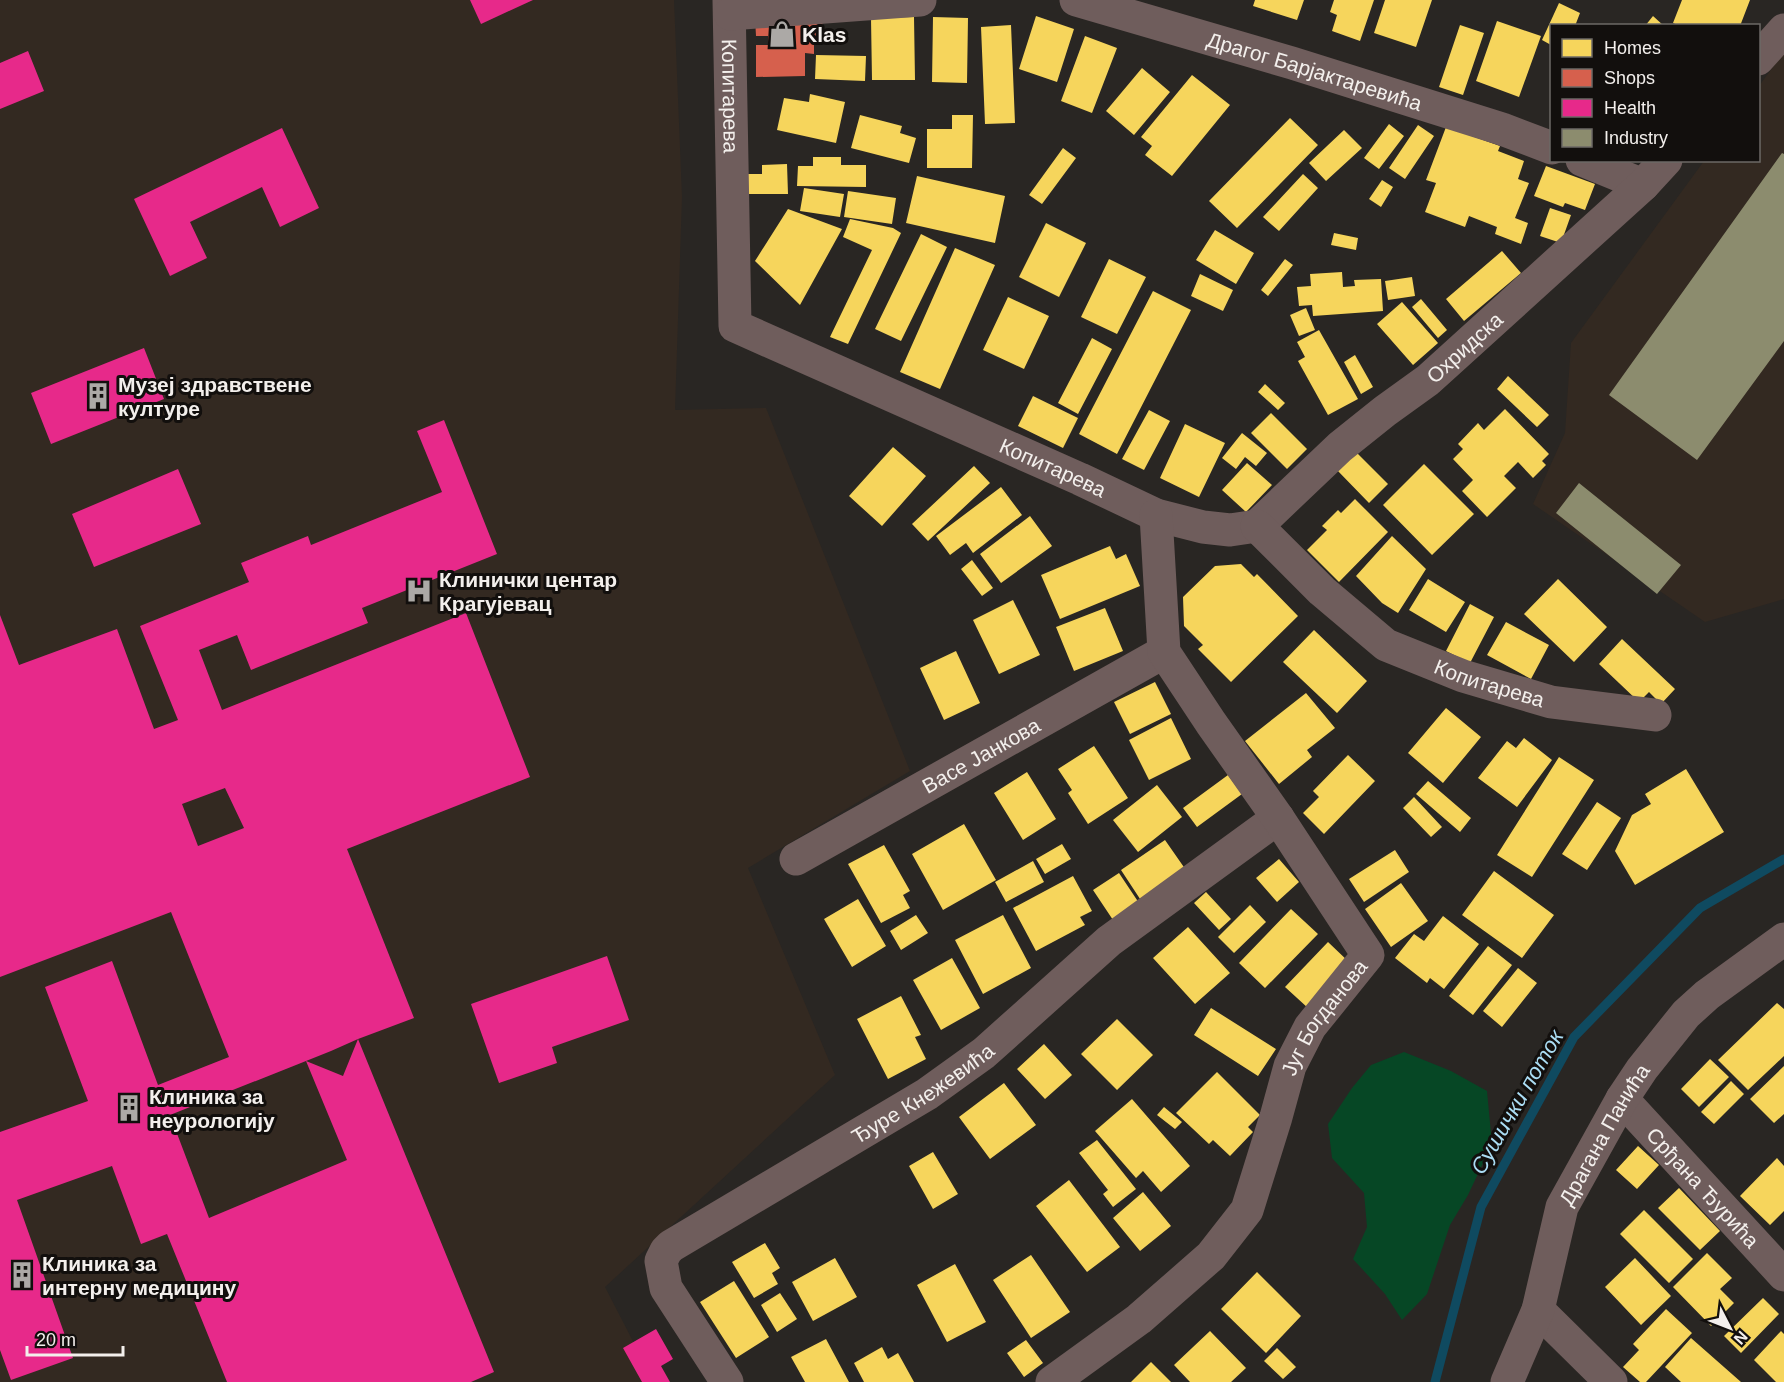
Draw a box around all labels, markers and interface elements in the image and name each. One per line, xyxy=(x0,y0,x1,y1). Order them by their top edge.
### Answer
shop icon: Klas xyxy=(767,19,797,49)
place label: Klas xyxy=(802,23,846,46)
legend xyxy=(1550,24,1760,162)
street label: Драгог Барјактаревића xyxy=(1204,27,1425,115)
text: Homes xyxy=(1604,38,1661,58)
street label: Копитарева xyxy=(718,39,743,154)
text: Shops xyxy=(1604,68,1655,88)
text: Health xyxy=(1604,98,1656,118)
text: Industry xyxy=(1604,128,1668,148)
street label: Охридска xyxy=(1422,307,1507,387)
place label: Музеј здравствене културе xyxy=(118,373,312,420)
building icon: Музеј здравствене културе xyxy=(83,381,113,411)
street label: Копитарева xyxy=(996,433,1110,501)
place label: Клинички центар Крагујевац xyxy=(439,568,617,615)
hospital icon: Клинички центар Крагујевац xyxy=(404,576,434,606)
street label: Копитарева xyxy=(1431,654,1547,711)
street label: Васе Јанкова xyxy=(918,713,1044,797)
street label: Југ Богданова xyxy=(1277,954,1372,1078)
water label: Сушички поток xyxy=(1466,1024,1569,1179)
street label: Ђуре Кнежевића xyxy=(847,1038,998,1148)
street label: Драгана Панића xyxy=(1554,1059,1654,1209)
place label: Клиника за неурологију xyxy=(149,1085,275,1132)
building icon: Клиника за неурологију xyxy=(114,1093,144,1123)
street label: Срђана Ђурића xyxy=(1642,1123,1764,1252)
place label: Клиника за интерну медицину xyxy=(42,1252,237,1299)
building icon: Клиника за интерну медицину xyxy=(7,1260,37,1290)
north arrow xyxy=(1700,1298,1760,1358)
scale bar xyxy=(27,1319,123,1357)
text: N xyxy=(1731,1328,1751,1348)
text: 20 m xyxy=(36,1330,76,1350)

